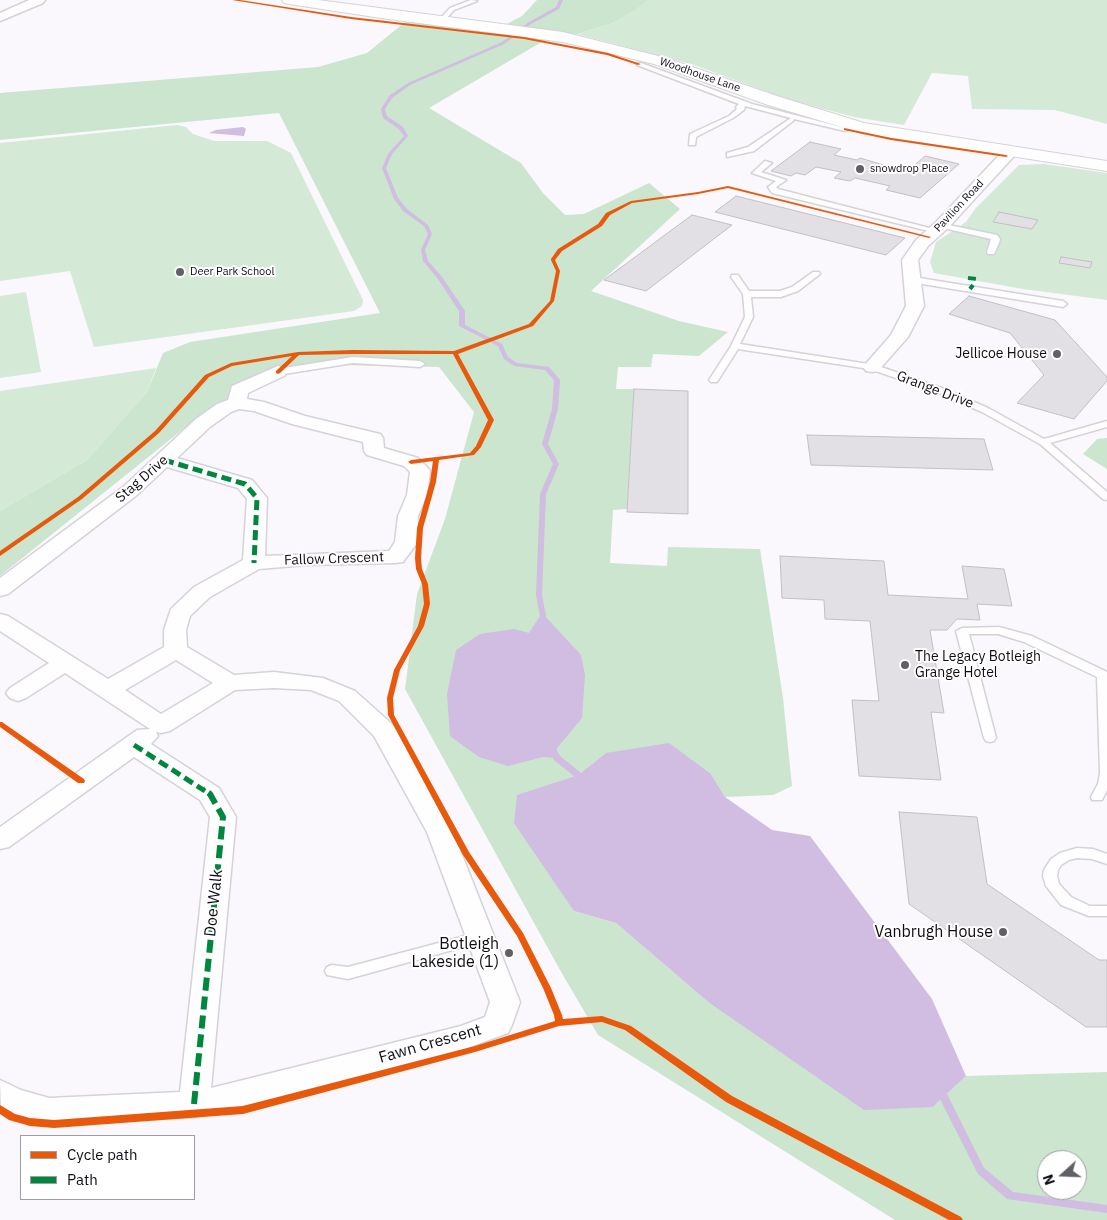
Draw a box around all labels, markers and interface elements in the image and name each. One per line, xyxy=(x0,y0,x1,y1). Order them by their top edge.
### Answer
street label: Woodhouse Lane xyxy=(658,55,742,95)
place label: snowdrop Place xyxy=(870,162,949,176)
marker: snowdrop Place xyxy=(854,163,866,175)
street label: Pavilion Road xyxy=(931,177,987,235)
place label: Deer Park School xyxy=(190,265,274,279)
marker: Deer Park School xyxy=(174,266,186,278)
place label: Jellicoe House xyxy=(955,346,1047,362)
marker: Jellicoe House xyxy=(1051,348,1063,360)
street label: Grange Drive xyxy=(894,368,976,412)
street label: Stag Drive xyxy=(112,452,172,506)
street label: Fallow Crescent xyxy=(284,549,384,569)
place label: The Legacy Botleigh Grange Hotel xyxy=(915,649,1041,682)
marker: The Legacy Botleigh Grange Hotel xyxy=(899,659,911,671)
street label: Doe Walk xyxy=(201,868,227,938)
place label: Vanbrugh House xyxy=(875,922,993,942)
marker: Vanbrugh House xyxy=(997,926,1009,938)
place label: Botleigh Lakeside (1) xyxy=(412,934,499,972)
marker: Botleigh Lakeside (1) xyxy=(503,947,515,959)
street label: Fawn Crescent xyxy=(377,1020,483,1068)
legend xyxy=(20,1135,195,1200)
text: Cycle path xyxy=(67,1145,138,1164)
north arrow xyxy=(1037,1150,1087,1200)
text: Path xyxy=(67,1170,98,1189)
text: N xyxy=(1039,1172,1059,1188)

